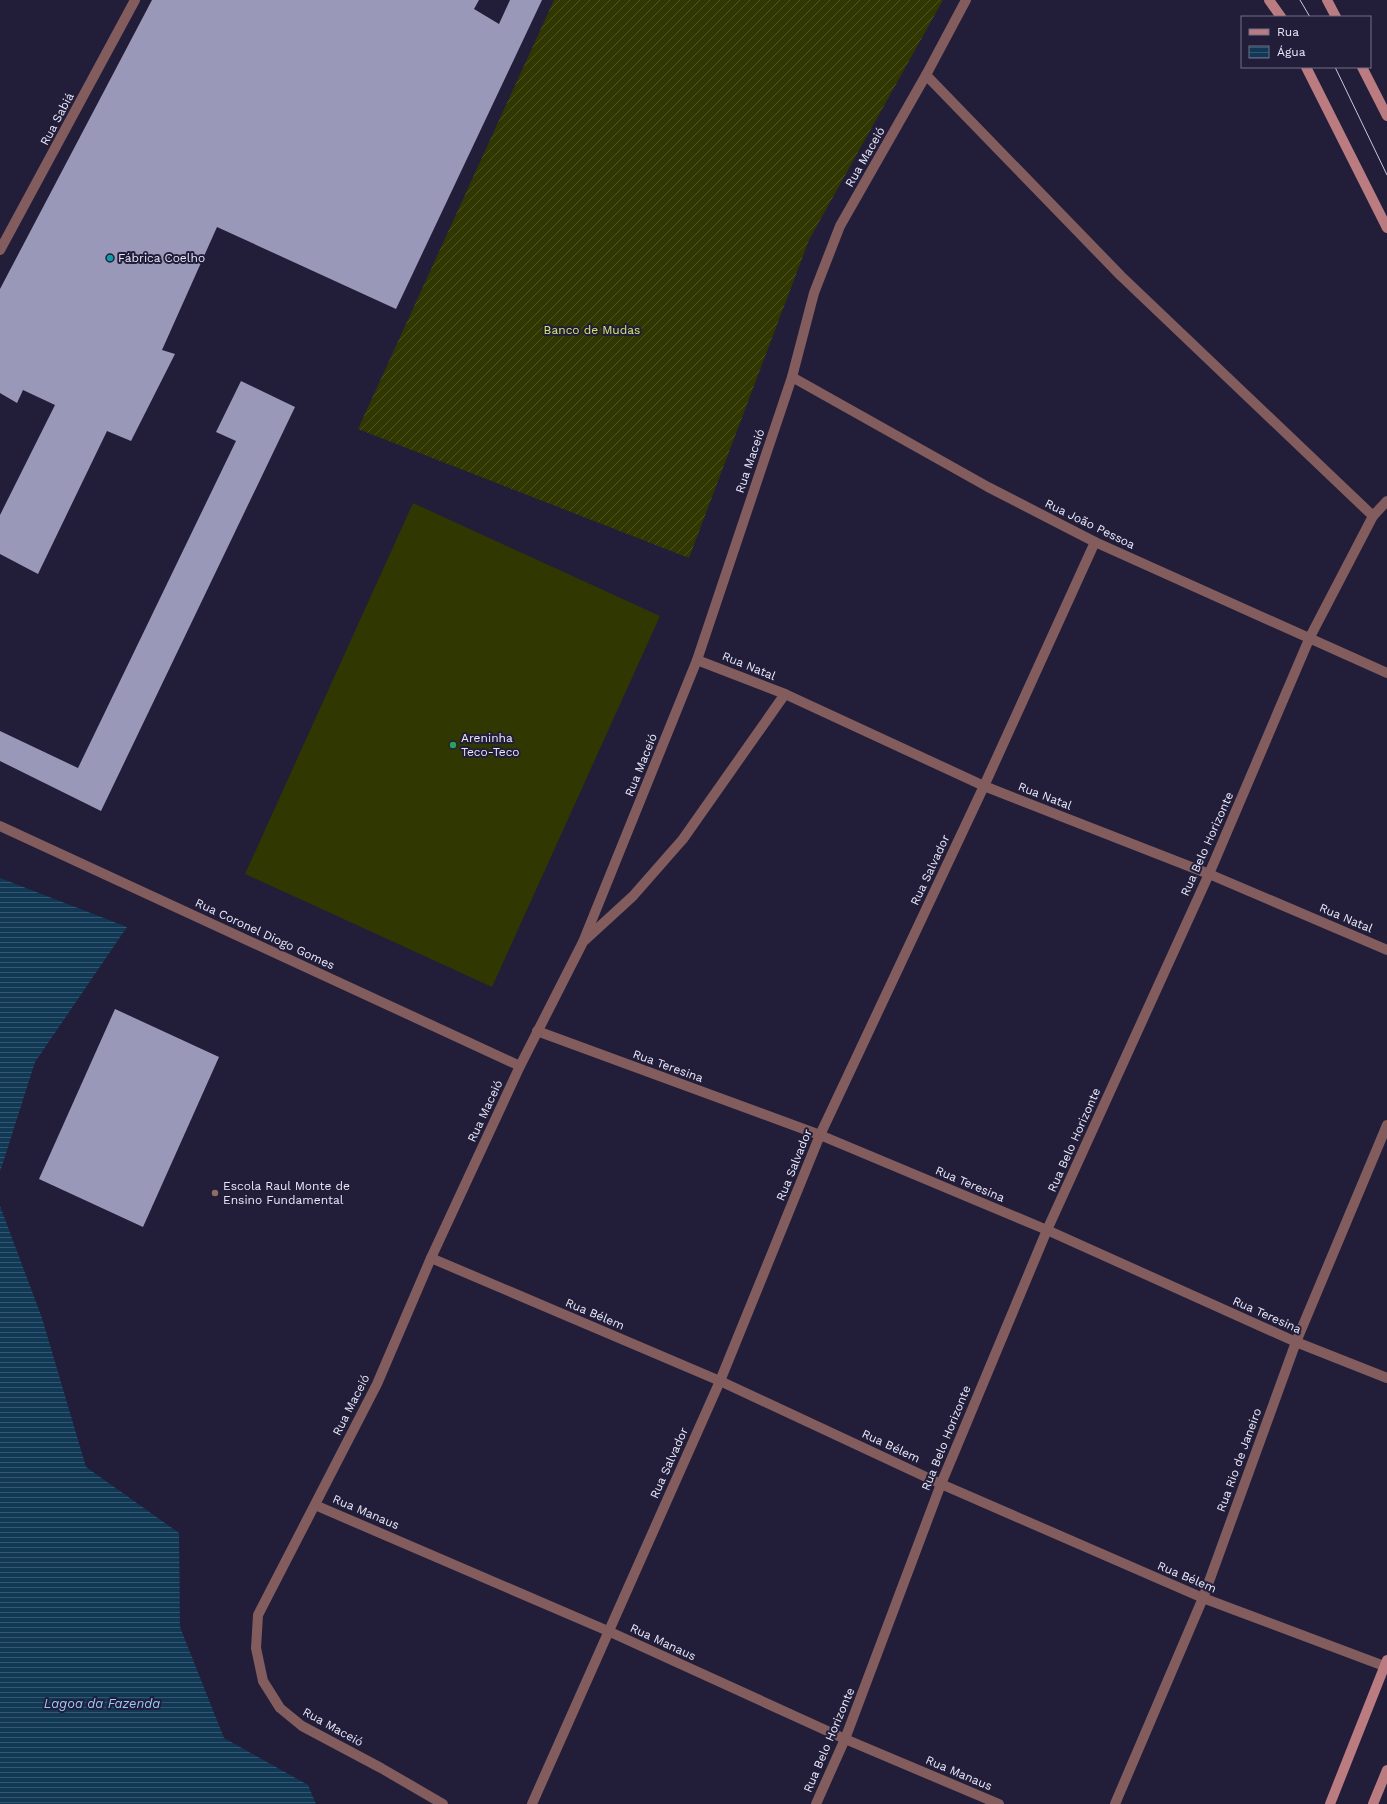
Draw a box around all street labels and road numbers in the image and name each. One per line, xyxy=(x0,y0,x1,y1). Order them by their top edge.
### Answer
street label: Rua Sabiá xyxy=(37,90,77,148)
street label: Rua Maceió xyxy=(842,125,888,189)
street label: Rua Maceió xyxy=(732,427,768,495)
street label: Rua João Pessoa xyxy=(1043,496,1137,552)
street label: Rua Natal xyxy=(720,649,778,683)
street label: Rua Maceió xyxy=(622,731,660,799)
street label: Rua Natal xyxy=(1016,779,1074,813)
street label: Rua Belo Horizonte xyxy=(1178,790,1236,898)
street label: Rua Salvador xyxy=(908,832,952,907)
street label: Rua Coronel Diogo Gomes xyxy=(193,896,337,972)
street label: Rua Natal xyxy=(1317,900,1375,936)
street label: Rua Teresina xyxy=(631,1047,705,1085)
street label: Rua Maceió xyxy=(465,1078,505,1144)
street label: Rua Belo Horizonte xyxy=(1045,1086,1103,1194)
street label: Rua Salvador xyxy=(773,1127,815,1203)
street label: Rua Teresina xyxy=(933,1163,1007,1205)
street label: Rua Teresina xyxy=(1230,1294,1304,1336)
street label: Rua Bélem xyxy=(563,1295,627,1333)
street label: Rua Maceió xyxy=(330,1372,372,1438)
street label: Rua Belo Horizonte xyxy=(918,1383,974,1493)
street label: Rua Rio de Janeiro xyxy=(1214,1406,1264,1514)
street label: Rua Salvador xyxy=(647,1425,691,1501)
street label: Rua Bélem xyxy=(860,1426,922,1466)
street label: Rua Manaus xyxy=(331,1492,401,1532)
street label: Rua Bélem xyxy=(1155,1558,1219,1596)
street label: Rua Manaus xyxy=(628,1621,698,1663)
street label: Rua Belo Horizonte xyxy=(801,1685,857,1794)
street label: Rua Maceió xyxy=(300,1705,366,1749)
street label: Rua Manaus xyxy=(924,1753,994,1793)

